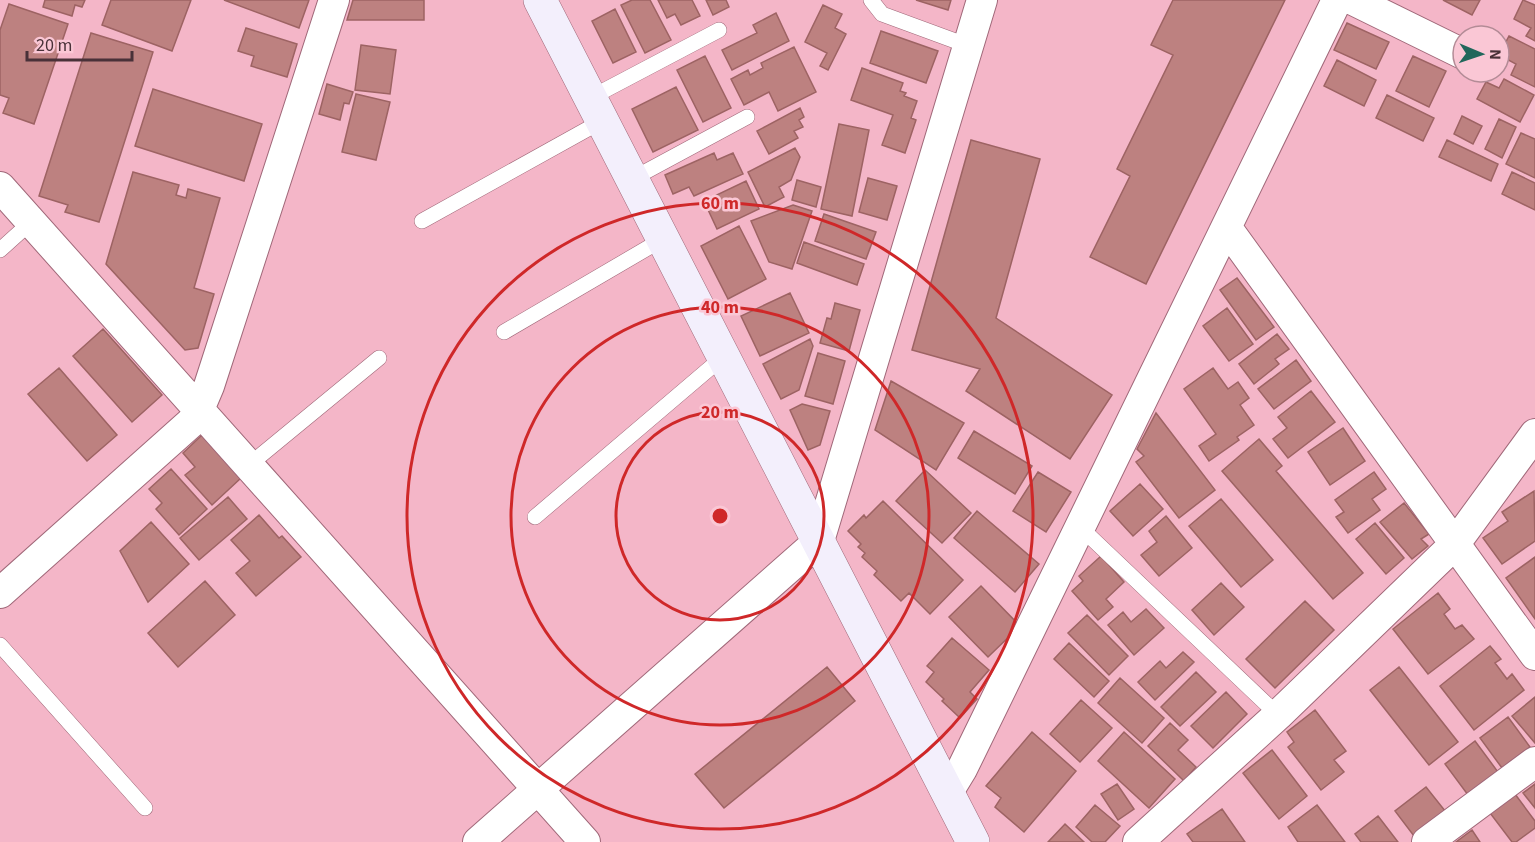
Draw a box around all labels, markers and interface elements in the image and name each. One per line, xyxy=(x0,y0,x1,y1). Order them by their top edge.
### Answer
scale bar xyxy=(27,24,132,62)
north arrow xyxy=(1451,24,1511,84)
text: 20 m xyxy=(36,33,72,58)
text: N xyxy=(1484,49,1506,60)
text: 60 m xyxy=(701,191,739,216)
text: 40 m xyxy=(701,295,739,320)
text: 20 m xyxy=(701,400,739,425)
centre of rings xyxy=(710,506,730,526)

